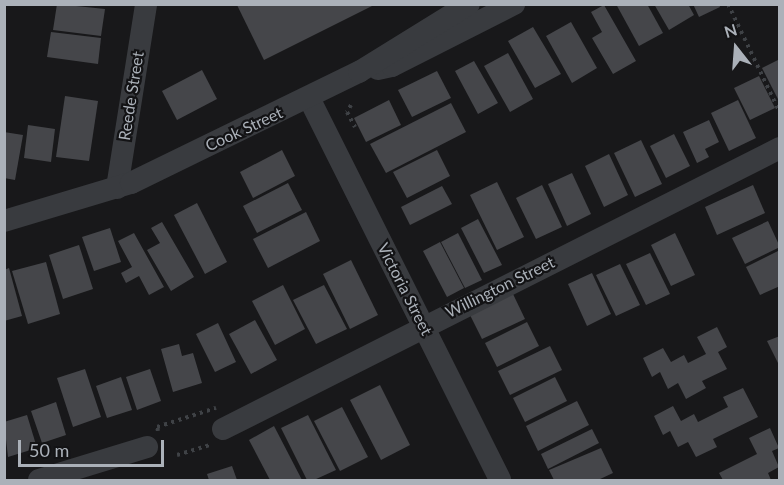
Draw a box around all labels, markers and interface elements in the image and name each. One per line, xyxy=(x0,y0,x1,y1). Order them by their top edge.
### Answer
north arrow xyxy=(706,18,766,78)
text: N xyxy=(722,19,739,41)
street label: Reede Street xyxy=(114,50,148,142)
street label: Cook Street xyxy=(202,103,286,155)
street label: Victoria Street xyxy=(374,240,436,338)
street label: Willington Street xyxy=(442,252,558,322)
scale bar xyxy=(21,428,166,466)
text: 50 m xyxy=(29,439,69,461)

